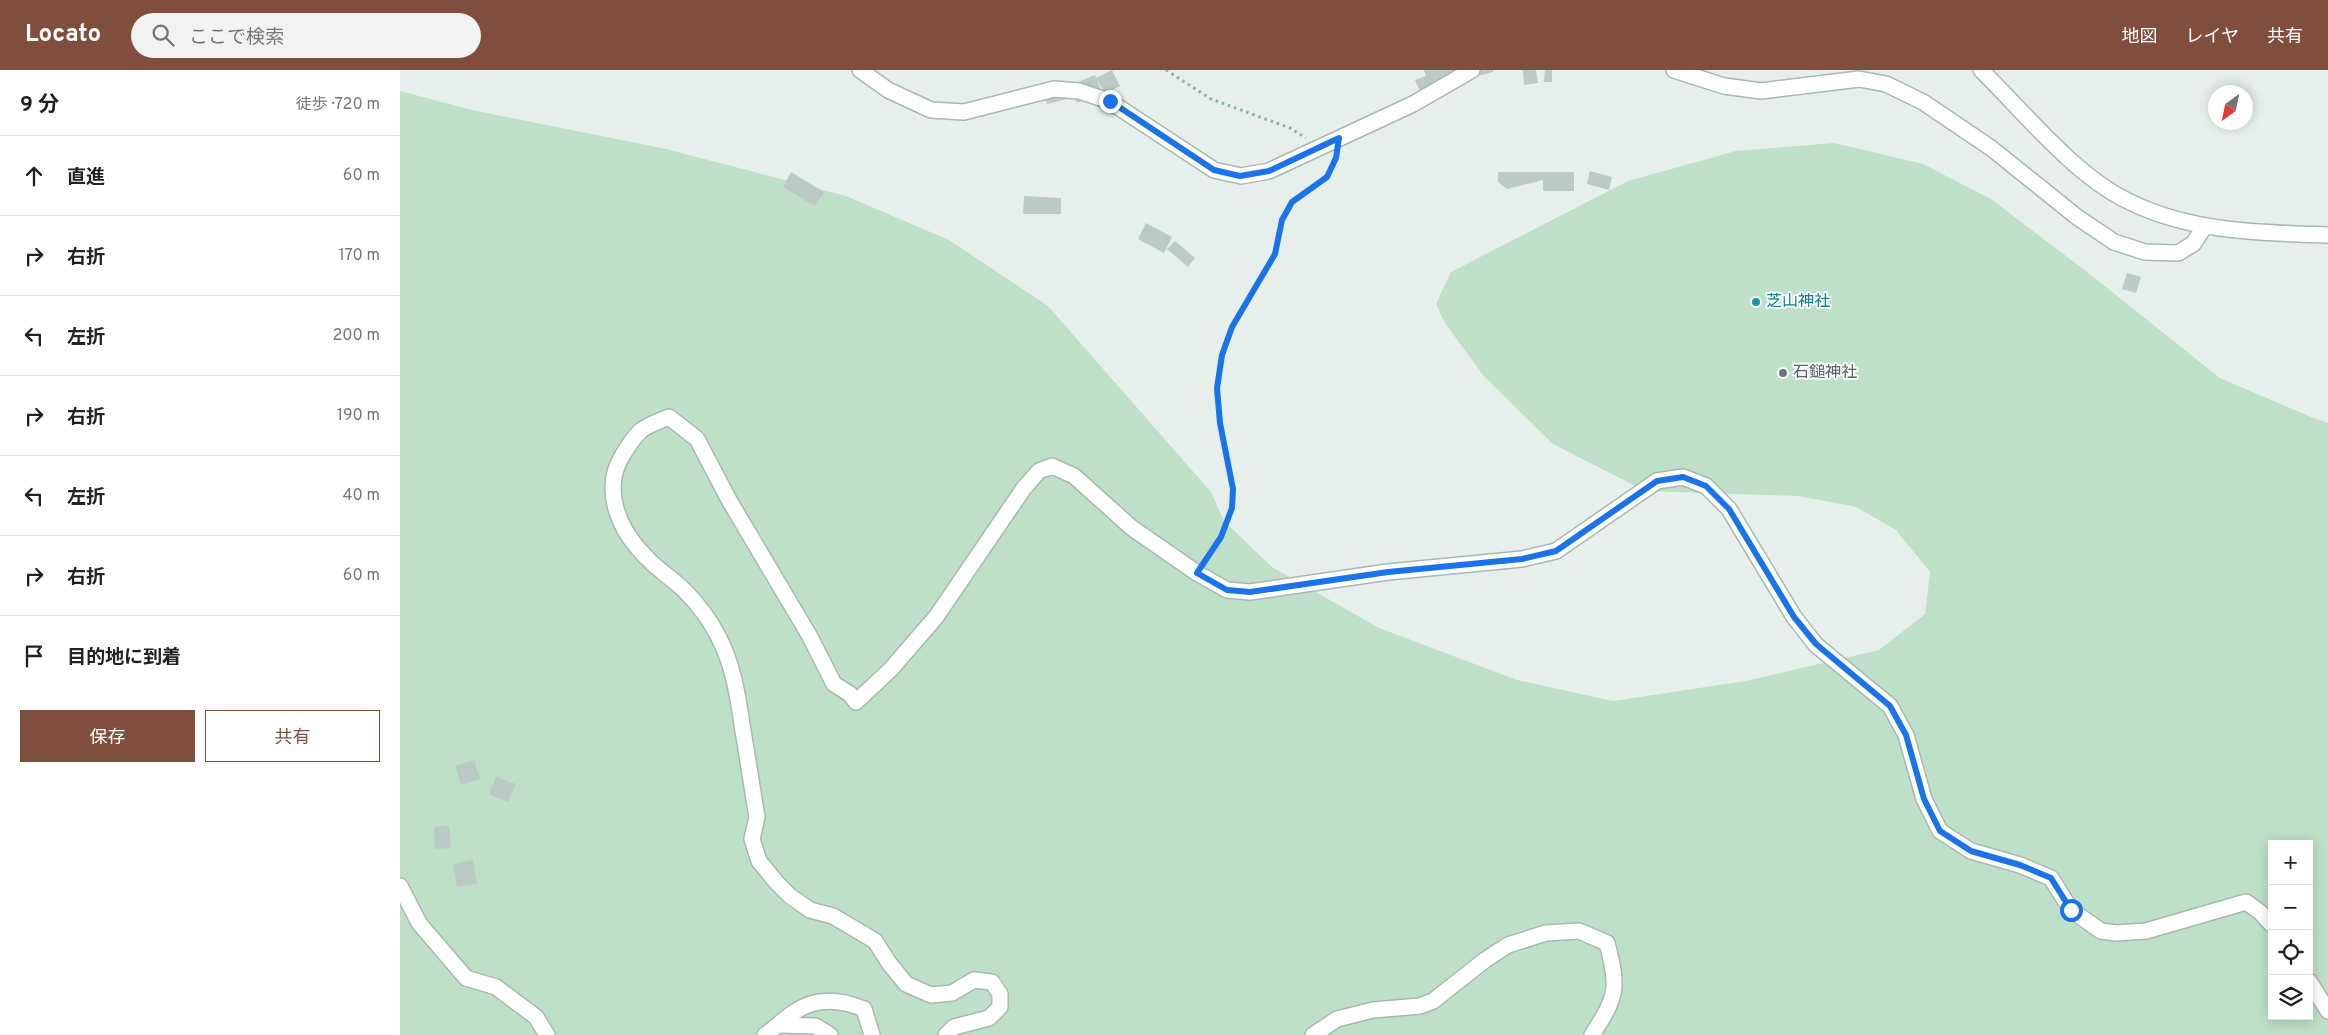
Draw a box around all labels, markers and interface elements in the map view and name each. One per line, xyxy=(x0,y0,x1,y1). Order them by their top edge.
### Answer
search box xyxy=(131,13,481,58)
text: Locato xyxy=(25,20,101,50)
icon: search xyxy=(149,21,177,49)
text: ここで検索 xyxy=(189,26,284,50)
text: 地図 xyxy=(2122,26,2158,49)
text: レイヤ xyxy=(2186,26,2239,49)
text: 共有 xyxy=(2267,26,2303,49)
north arrow xyxy=(2208,85,2253,130)
route end xyxy=(1099,90,1122,113)
text: 9 分 xyxy=(20,92,59,119)
text: 徒歩 · 720 m xyxy=(296,95,380,115)
icon: ahead xyxy=(20,162,48,190)
text: 直進 xyxy=(67,166,105,190)
text: 60 m xyxy=(343,166,380,186)
icon: right xyxy=(20,242,48,270)
text: 右折 xyxy=(67,246,105,270)
text: 170 m xyxy=(339,246,380,266)
place label: 芝山神社 xyxy=(1766,292,1830,312)
marker: 芝山神社 xyxy=(1750,296,1762,308)
icon: left xyxy=(20,322,48,350)
text: 左折 xyxy=(67,326,105,350)
text: 200 m xyxy=(332,326,380,346)
place label: 石鎚神社 xyxy=(1793,363,1857,383)
marker: 石鎚神社 xyxy=(1777,367,1789,379)
icon: right xyxy=(20,402,48,430)
text: 右折 xyxy=(67,406,105,430)
text: 190 m xyxy=(337,406,380,426)
icon: left xyxy=(20,482,48,510)
text: 左折 xyxy=(67,486,105,510)
text: 40 m xyxy=(342,486,380,506)
icon: right xyxy=(20,562,48,590)
text: 右折 xyxy=(67,566,105,590)
text: 60 m xyxy=(343,566,380,586)
icon: arrive xyxy=(20,642,48,670)
text: 目的地に到着 xyxy=(67,646,181,670)
button: 保存 xyxy=(20,710,195,762)
button: 共有 xyxy=(205,710,380,762)
map controls xyxy=(2268,840,2313,1020)
button: + xyxy=(2268,840,2313,885)
button: − xyxy=(2268,885,2313,930)
route start xyxy=(2060,899,2083,922)
button: locate xyxy=(2268,930,2313,975)
button: layers xyxy=(2268,975,2313,1020)

